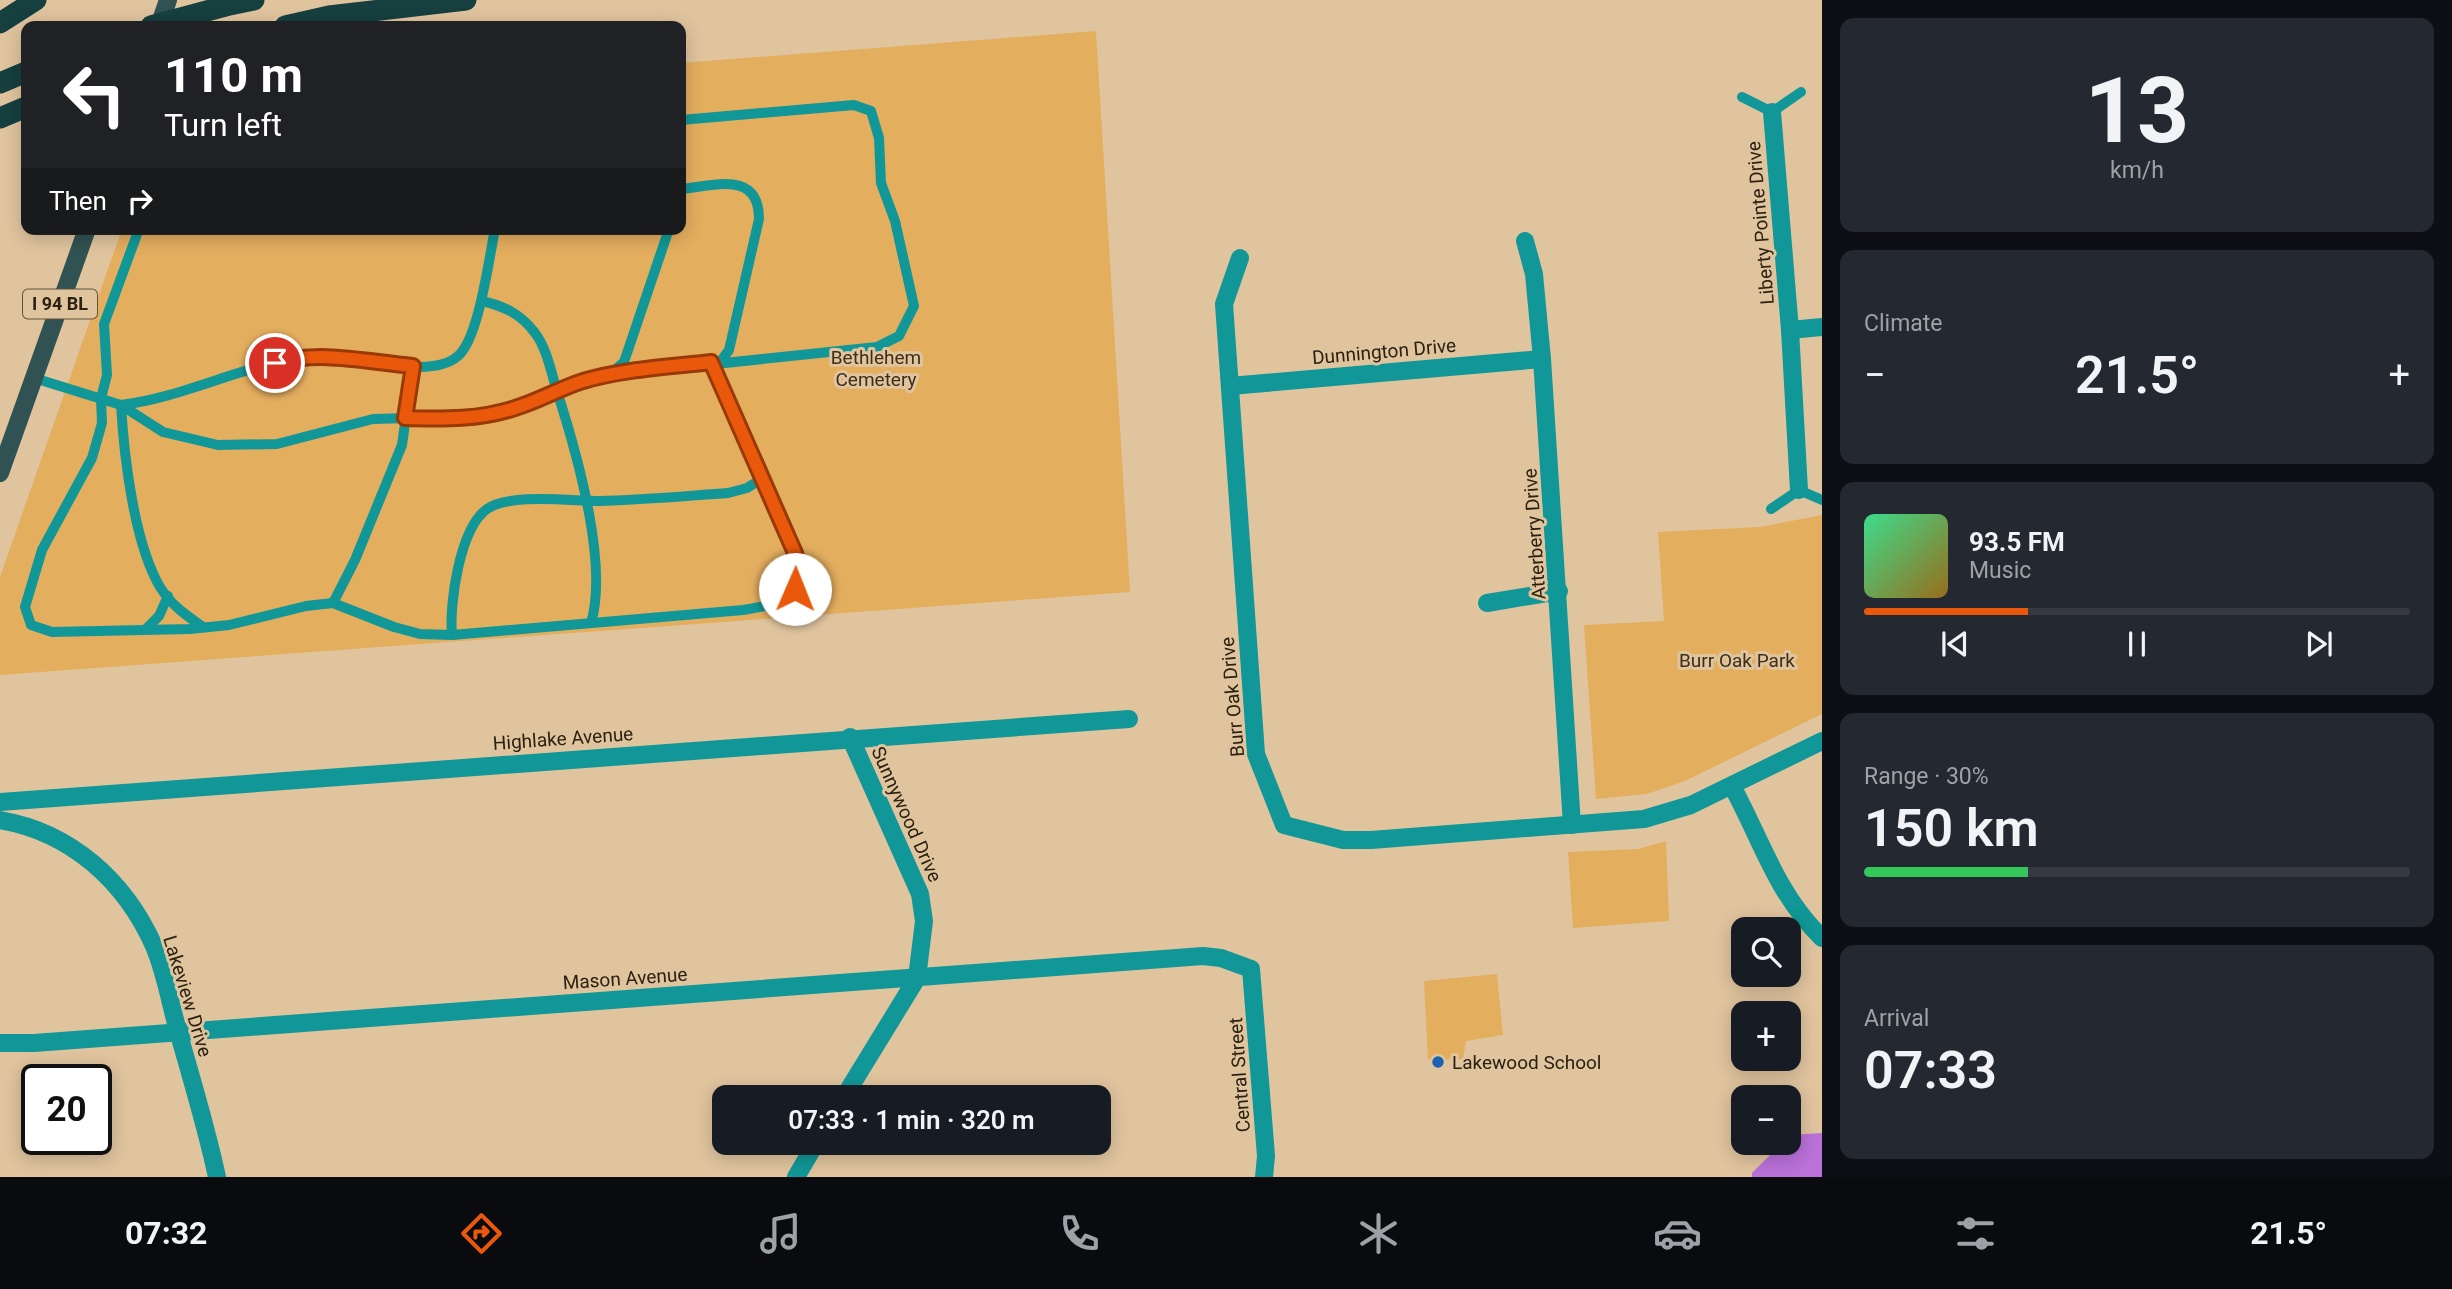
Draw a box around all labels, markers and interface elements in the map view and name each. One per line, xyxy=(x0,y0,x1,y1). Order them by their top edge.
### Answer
text: 110 m xyxy=(164,47,303,104)
icon: left xyxy=(49,49,140,140)
text: 13 xyxy=(2085,58,2189,164)
text: Turn left xyxy=(164,106,282,144)
street label: Liberty Pointe Drive xyxy=(1742,140,1779,306)
text: km/h xyxy=(2110,157,2164,184)
icon: right xyxy=(121,182,159,220)
text: Then xyxy=(49,186,107,216)
road number: I 94 BL xyxy=(23,290,97,318)
text: Climate xyxy=(1864,310,1943,337)
pin xyxy=(245,333,305,393)
street label: Dunnington Drive xyxy=(1311,334,1457,369)
icon: arrive xyxy=(256,344,294,382)
text: 21.5° xyxy=(2075,345,2199,406)
park label: Bethlehem Cemetery xyxy=(831,346,921,391)
text: − xyxy=(1864,353,1886,397)
text: + xyxy=(2388,353,2410,397)
street label: Atterberry Drive xyxy=(1518,468,1551,600)
text: 93.5 FM xyxy=(1969,527,2065,557)
position arrow xyxy=(758,552,832,626)
text: Music xyxy=(1969,557,2031,584)
icon: previous xyxy=(1936,625,1974,663)
icon: pause xyxy=(2118,625,2156,663)
icon: next xyxy=(2300,625,2338,663)
street label: Burr Oak Drive xyxy=(1216,636,1249,758)
park label: Burr Oak Park xyxy=(1679,649,1795,672)
street label: Highlake Avenue xyxy=(492,722,634,755)
street label: Sunnywood Drive xyxy=(866,743,947,885)
text: Range · 30% xyxy=(1864,763,1989,790)
text: 150 km xyxy=(1864,798,2039,859)
map controls xyxy=(1731,917,1801,1155)
button: search xyxy=(1731,917,1801,987)
street label: Lakeview Drive xyxy=(158,933,217,1060)
street label: Mason Avenue xyxy=(562,963,688,994)
button: + xyxy=(1731,1001,1801,1071)
text: Arrival xyxy=(1864,1005,1929,1032)
street label: Central Street xyxy=(1224,1017,1255,1133)
text: 07:33 xyxy=(1864,1040,1997,1101)
place label: Lakewood School xyxy=(1452,1051,1601,1074)
marker: Lakewood School xyxy=(1430,1054,1446,1070)
speed limit sign: 20 xyxy=(21,1064,112,1155)
button: − xyxy=(1731,1085,1801,1155)
text: 07:33 · 1 min · 320 m xyxy=(788,1105,1035,1135)
icon: directions xyxy=(457,1209,506,1258)
icon: music xyxy=(756,1209,805,1258)
icon: phone xyxy=(1055,1209,1104,1258)
icon: climate xyxy=(1354,1209,1403,1258)
icon: car xyxy=(1653,1209,1702,1258)
icon: filters xyxy=(1951,1209,2000,1258)
text: 07:32 xyxy=(125,1214,207,1252)
text: 21.5° xyxy=(2250,1214,2327,1252)

